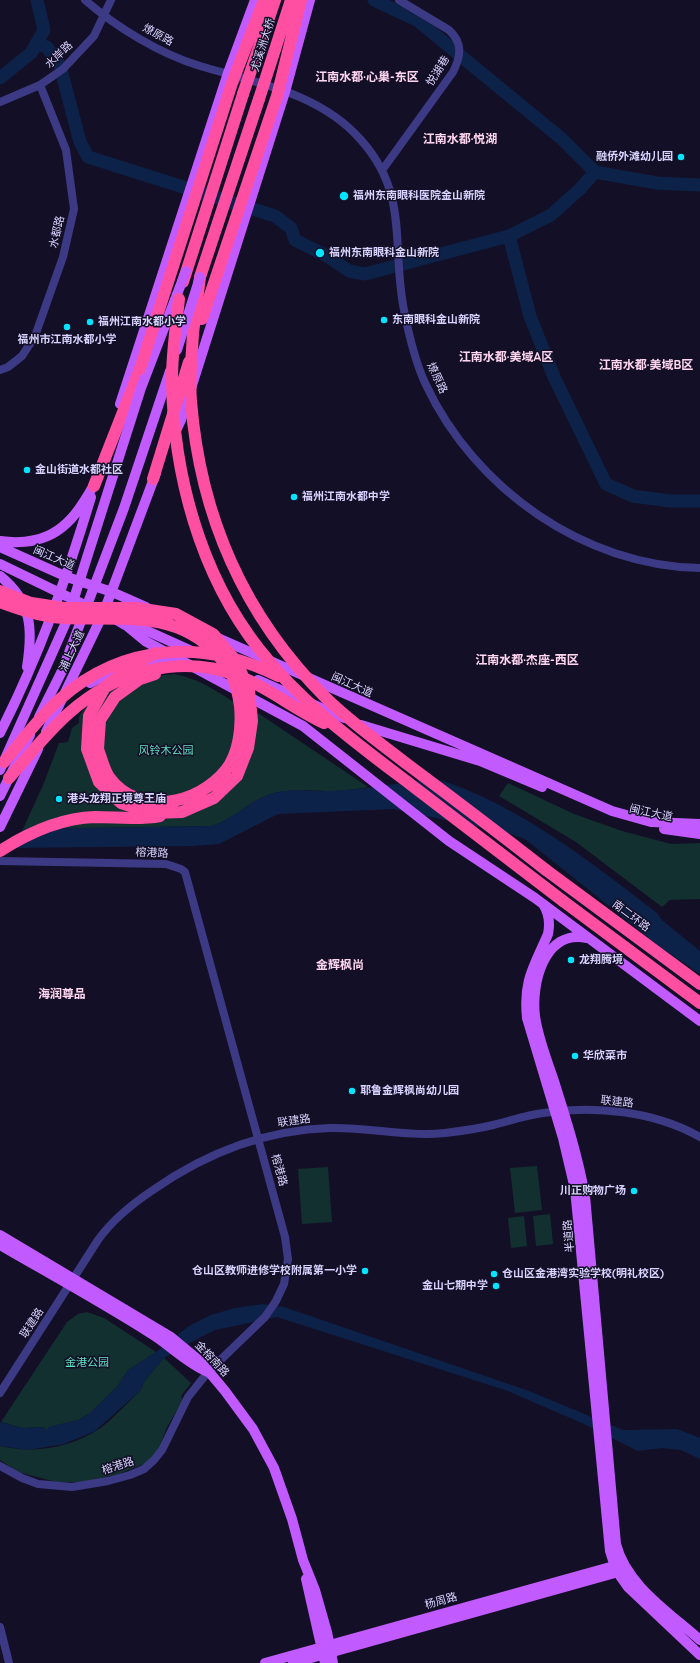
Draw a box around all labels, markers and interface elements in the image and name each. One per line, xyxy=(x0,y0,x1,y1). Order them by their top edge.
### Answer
street label: 尤溪洲大桥 xyxy=(248,17,278,73)
street label: 燎原路 xyxy=(140,21,176,49)
street label: 水岸路 xyxy=(43,39,75,71)
street label: 悦湖巷 xyxy=(424,54,452,88)
district label: 江南水都·心巢-东区 xyxy=(315,70,419,84)
district label: 江南水都·悦湖 xyxy=(423,132,497,146)
place label: 融侨外滩幼儿园 xyxy=(596,150,673,164)
marker: 融侨外滩幼儿园 xyxy=(676,152,686,162)
place label: 福州东南眼科医院金山新院 xyxy=(353,189,485,203)
marker: 福州东南眼科医院金山新院 xyxy=(338,190,350,202)
street label: 水都路 xyxy=(47,214,67,250)
place label: 福州东南眼科金山新院 xyxy=(329,246,439,260)
marker: 福州东南眼科金山新院 xyxy=(314,247,326,259)
place label: 东南眼科金山新院 xyxy=(392,313,480,327)
place label: 福州江南水都小学 xyxy=(98,315,186,329)
marker: 东南眼科金山新院 xyxy=(379,315,389,325)
marker: 福州江南水都小学 xyxy=(85,317,95,327)
marker: 福州市江南水都小学 xyxy=(62,322,72,332)
place label: 福州市江南水都小学 xyxy=(18,333,116,347)
district label: 江南水都·美域A区 xyxy=(459,350,553,364)
district label: 江南水都·美域B区 xyxy=(599,358,693,372)
street label: 燎原路 xyxy=(424,360,450,396)
place label: 金山街道水都社区 xyxy=(35,463,123,477)
marker: 金山街道水都社区 xyxy=(22,465,32,475)
place label: 福州江南水都中学 xyxy=(302,490,390,504)
marker: 福州江南水都中学 xyxy=(289,492,299,502)
street label: 闽江大道 xyxy=(31,543,77,573)
street label: 浦上大道 xyxy=(57,628,87,674)
district label: 江南水都·杰座-西区 xyxy=(475,653,579,667)
street label: 闽江大道 xyxy=(329,670,375,700)
park label: 风铃木公园 xyxy=(139,744,193,758)
place label: 港头龙翔正境尊王庙 xyxy=(67,792,166,806)
marker: 港头龙翔正境尊王庙 xyxy=(54,794,64,804)
street label: 闽江大道 xyxy=(628,802,674,824)
street label: 榕港路 xyxy=(135,846,169,860)
street label: 南二环路 xyxy=(609,897,653,935)
place label: 龙翔腾境 xyxy=(579,953,623,967)
marker: 龙翔腾境 xyxy=(566,955,576,965)
district label: 金辉枫尚 xyxy=(316,958,364,972)
district label: 海润尊品 xyxy=(38,987,86,1001)
place label: 华欣菜市 xyxy=(583,1049,627,1063)
marker: 华欣菜市 xyxy=(570,1051,580,1061)
place label: 耶鲁金辉枫尚幼儿园 xyxy=(360,1084,459,1098)
marker: 耶鲁金辉枫尚幼儿园 xyxy=(347,1086,357,1096)
street label: 联建路 xyxy=(600,1094,634,1110)
street label: 联建路 xyxy=(277,1112,311,1130)
street label: 榕港路 xyxy=(268,1152,290,1188)
place label: 川正购物广场 xyxy=(560,1184,626,1198)
marker: 川正购物广场 xyxy=(629,1186,639,1196)
street label: 半道路 xyxy=(561,1219,577,1253)
place label: 仓山区教师进修学校附属第一小学 xyxy=(192,1264,357,1278)
marker: 仓山区教师进修学校附属第一小学 xyxy=(360,1266,370,1276)
place label: 仓山区金港湾实验学校(明礼校区) xyxy=(502,1267,664,1281)
marker: 仓山区金港湾实验学校(明礼校区) xyxy=(489,1269,499,1279)
place label: 金山七期中学 xyxy=(422,1279,488,1293)
marker: 金山七期中学 xyxy=(491,1281,501,1291)
street label: 联建路 xyxy=(17,1306,47,1340)
street label: 金榕南路 xyxy=(192,1338,232,1380)
park label: 金港公园 xyxy=(65,1356,109,1370)
street label: 榕港路 xyxy=(100,1455,136,1477)
street label: 杨周路 xyxy=(423,1590,459,1612)

